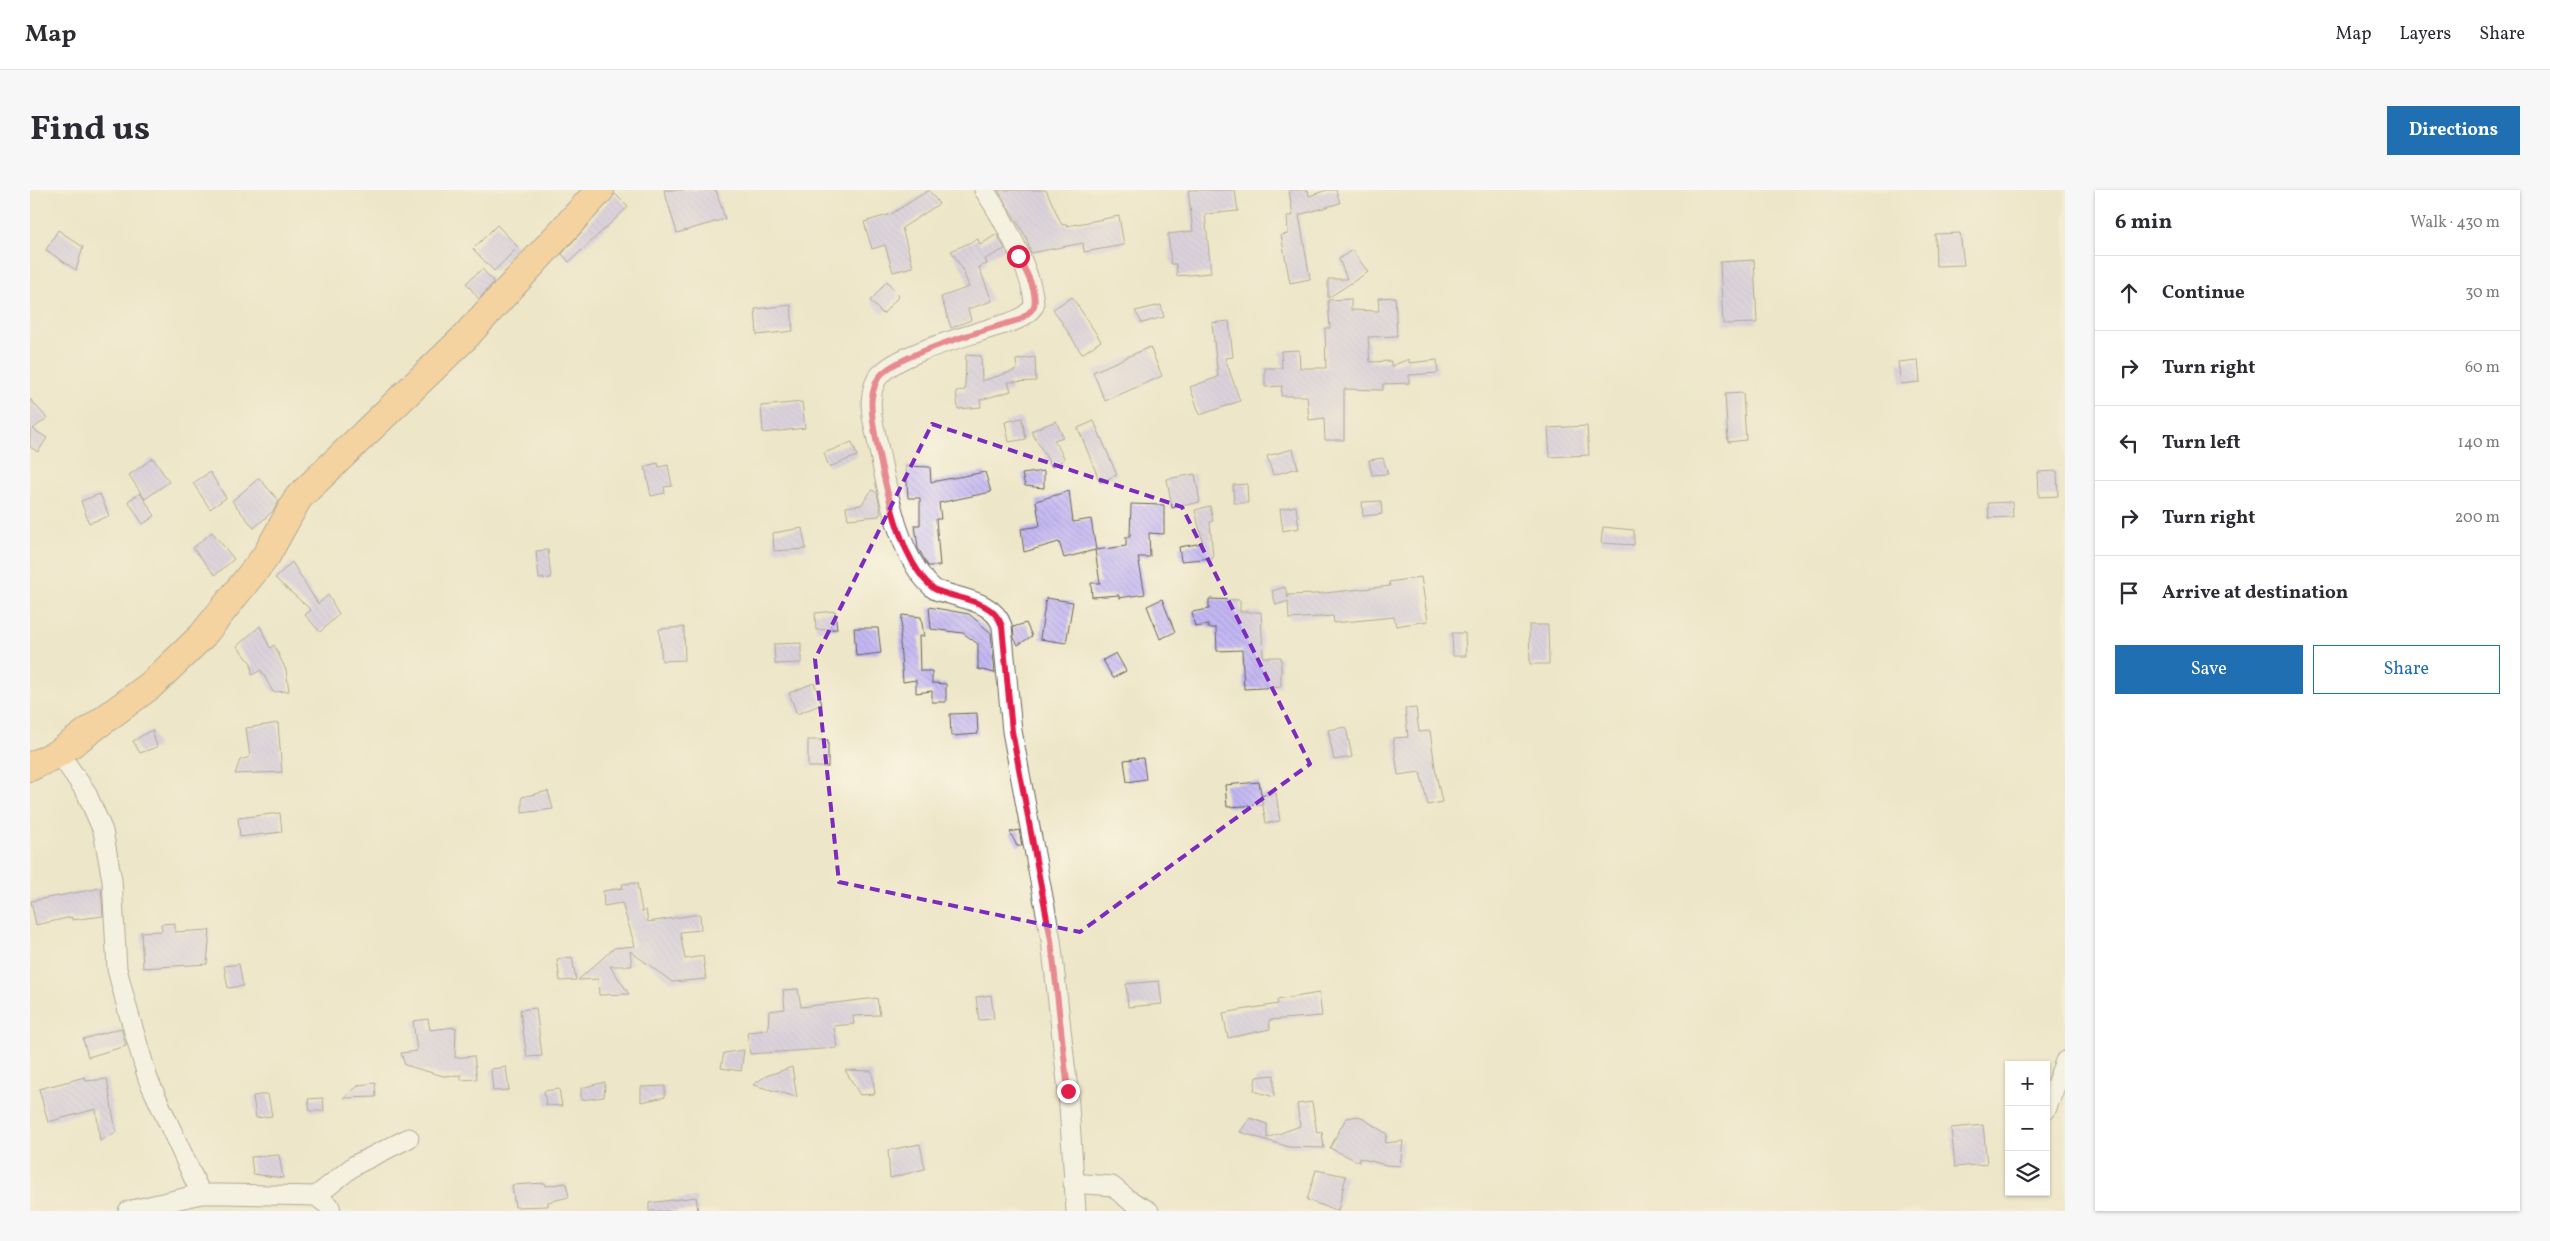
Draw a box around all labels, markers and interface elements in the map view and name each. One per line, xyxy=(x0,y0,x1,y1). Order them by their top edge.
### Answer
text: Map xyxy=(25,18,76,52)
text: Map xyxy=(2335,22,2371,47)
text: Layers xyxy=(2399,22,2451,47)
text: Share xyxy=(2479,22,2525,47)
text: Find us xyxy=(30,106,150,154)
button: Directions xyxy=(2387,106,2520,155)
text: 6 min xyxy=(2115,208,2172,237)
text: Walk · 430 m xyxy=(2410,212,2500,234)
route start xyxy=(1007,245,1030,268)
icon: ahead xyxy=(2115,279,2143,307)
text: Continue xyxy=(2162,280,2245,306)
text: 30 m xyxy=(2465,282,2500,304)
icon: right xyxy=(2115,354,2143,382)
text: Turn right xyxy=(2162,355,2255,381)
text: 60 m xyxy=(2465,357,2500,379)
icon: left xyxy=(2115,429,2143,457)
text: Turn left xyxy=(2162,430,2241,456)
text: 140 m xyxy=(2458,432,2500,454)
icon: right xyxy=(2115,504,2143,532)
text: Turn right xyxy=(2162,505,2255,531)
text: 200 m xyxy=(2455,507,2500,529)
icon: arrive xyxy=(2115,579,2143,607)
text: Arrive at destination xyxy=(2162,580,2348,606)
button: Save xyxy=(2115,645,2303,694)
button: Share xyxy=(2313,645,2500,694)
map controls xyxy=(2005,1061,2050,1196)
button: + xyxy=(2005,1061,2050,1106)
route end xyxy=(1057,1080,1080,1103)
button: − xyxy=(2005,1106,2050,1151)
button: layers xyxy=(2005,1151,2050,1196)

